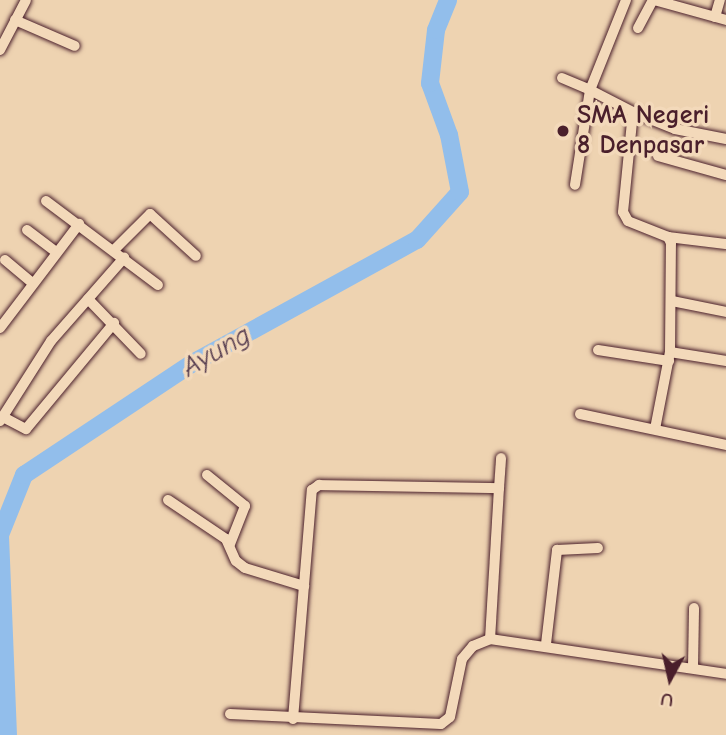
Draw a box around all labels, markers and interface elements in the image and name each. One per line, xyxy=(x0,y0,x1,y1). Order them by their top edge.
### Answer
place label: SMA Negeri 8 Denpasar xyxy=(577,100,709,162)
marker: SMA Negeri 8 Denpasar xyxy=(555,123,571,139)
water label: Ayung xyxy=(176,318,256,384)
north arrow xyxy=(635,644,705,714)
text: U xyxy=(659,688,675,712)

